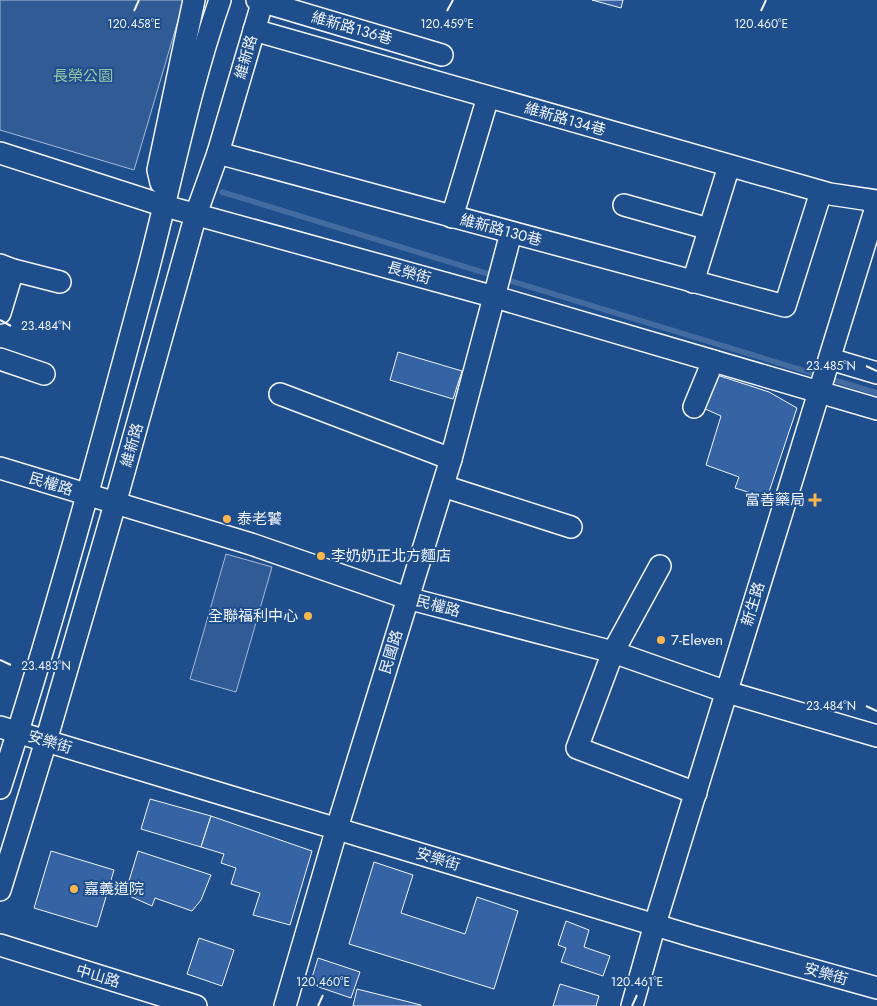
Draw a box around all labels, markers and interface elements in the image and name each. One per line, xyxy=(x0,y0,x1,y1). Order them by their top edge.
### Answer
street label: 維新路136巷 xyxy=(309,6,395,50)
text: 120.458°E xyxy=(107,15,161,33)
text: 120.459°E xyxy=(420,15,474,33)
text: 120.460°E xyxy=(734,15,788,33)
street label: 維新路 xyxy=(229,32,263,82)
park label: 長榮公園 xyxy=(53,65,113,87)
street label: 維新路134巷 xyxy=(522,97,608,141)
street label: 維新路130巷 xyxy=(458,209,544,251)
street label: 長榮街 xyxy=(384,256,434,290)
text: 23.484°N xyxy=(21,317,71,335)
text: 23.485°N xyxy=(806,357,856,375)
street label: 維新路 xyxy=(115,420,149,470)
street label: 民權路 xyxy=(26,467,76,501)
place label: 富善藥局 xyxy=(745,489,805,511)
marker: 富善藥局 xyxy=(809,494,821,506)
place label: 泰老饕 xyxy=(237,508,282,530)
marker: 泰老饕 xyxy=(221,513,233,525)
place label: 李奶奶正北方麵店 xyxy=(331,545,451,567)
marker: 李奶奶正北方麵店 xyxy=(315,550,327,562)
street label: 新生路 xyxy=(736,579,770,629)
street label: 民權路 xyxy=(413,590,463,622)
place label: 全聯福利中心 xyxy=(208,605,298,627)
marker: 全聯福利中心 xyxy=(302,610,314,622)
street label: 民國路 xyxy=(374,627,408,677)
place label: 7-Eleven xyxy=(671,629,723,651)
marker: 7-Eleven xyxy=(655,634,667,646)
text: 23.483°N xyxy=(21,657,71,675)
text: 23.484°N xyxy=(806,697,856,715)
street label: 安樂街 xyxy=(25,725,75,759)
street label: 安樂街 xyxy=(413,842,463,876)
place label: 嘉義道院 xyxy=(84,878,144,900)
marker: 嘉義道院 xyxy=(68,883,80,895)
street label: 安樂街 xyxy=(801,957,851,991)
street label: 中山路 xyxy=(73,959,123,993)
text: 120.460°E xyxy=(296,973,350,991)
text: 120.461°E xyxy=(611,973,663,991)

